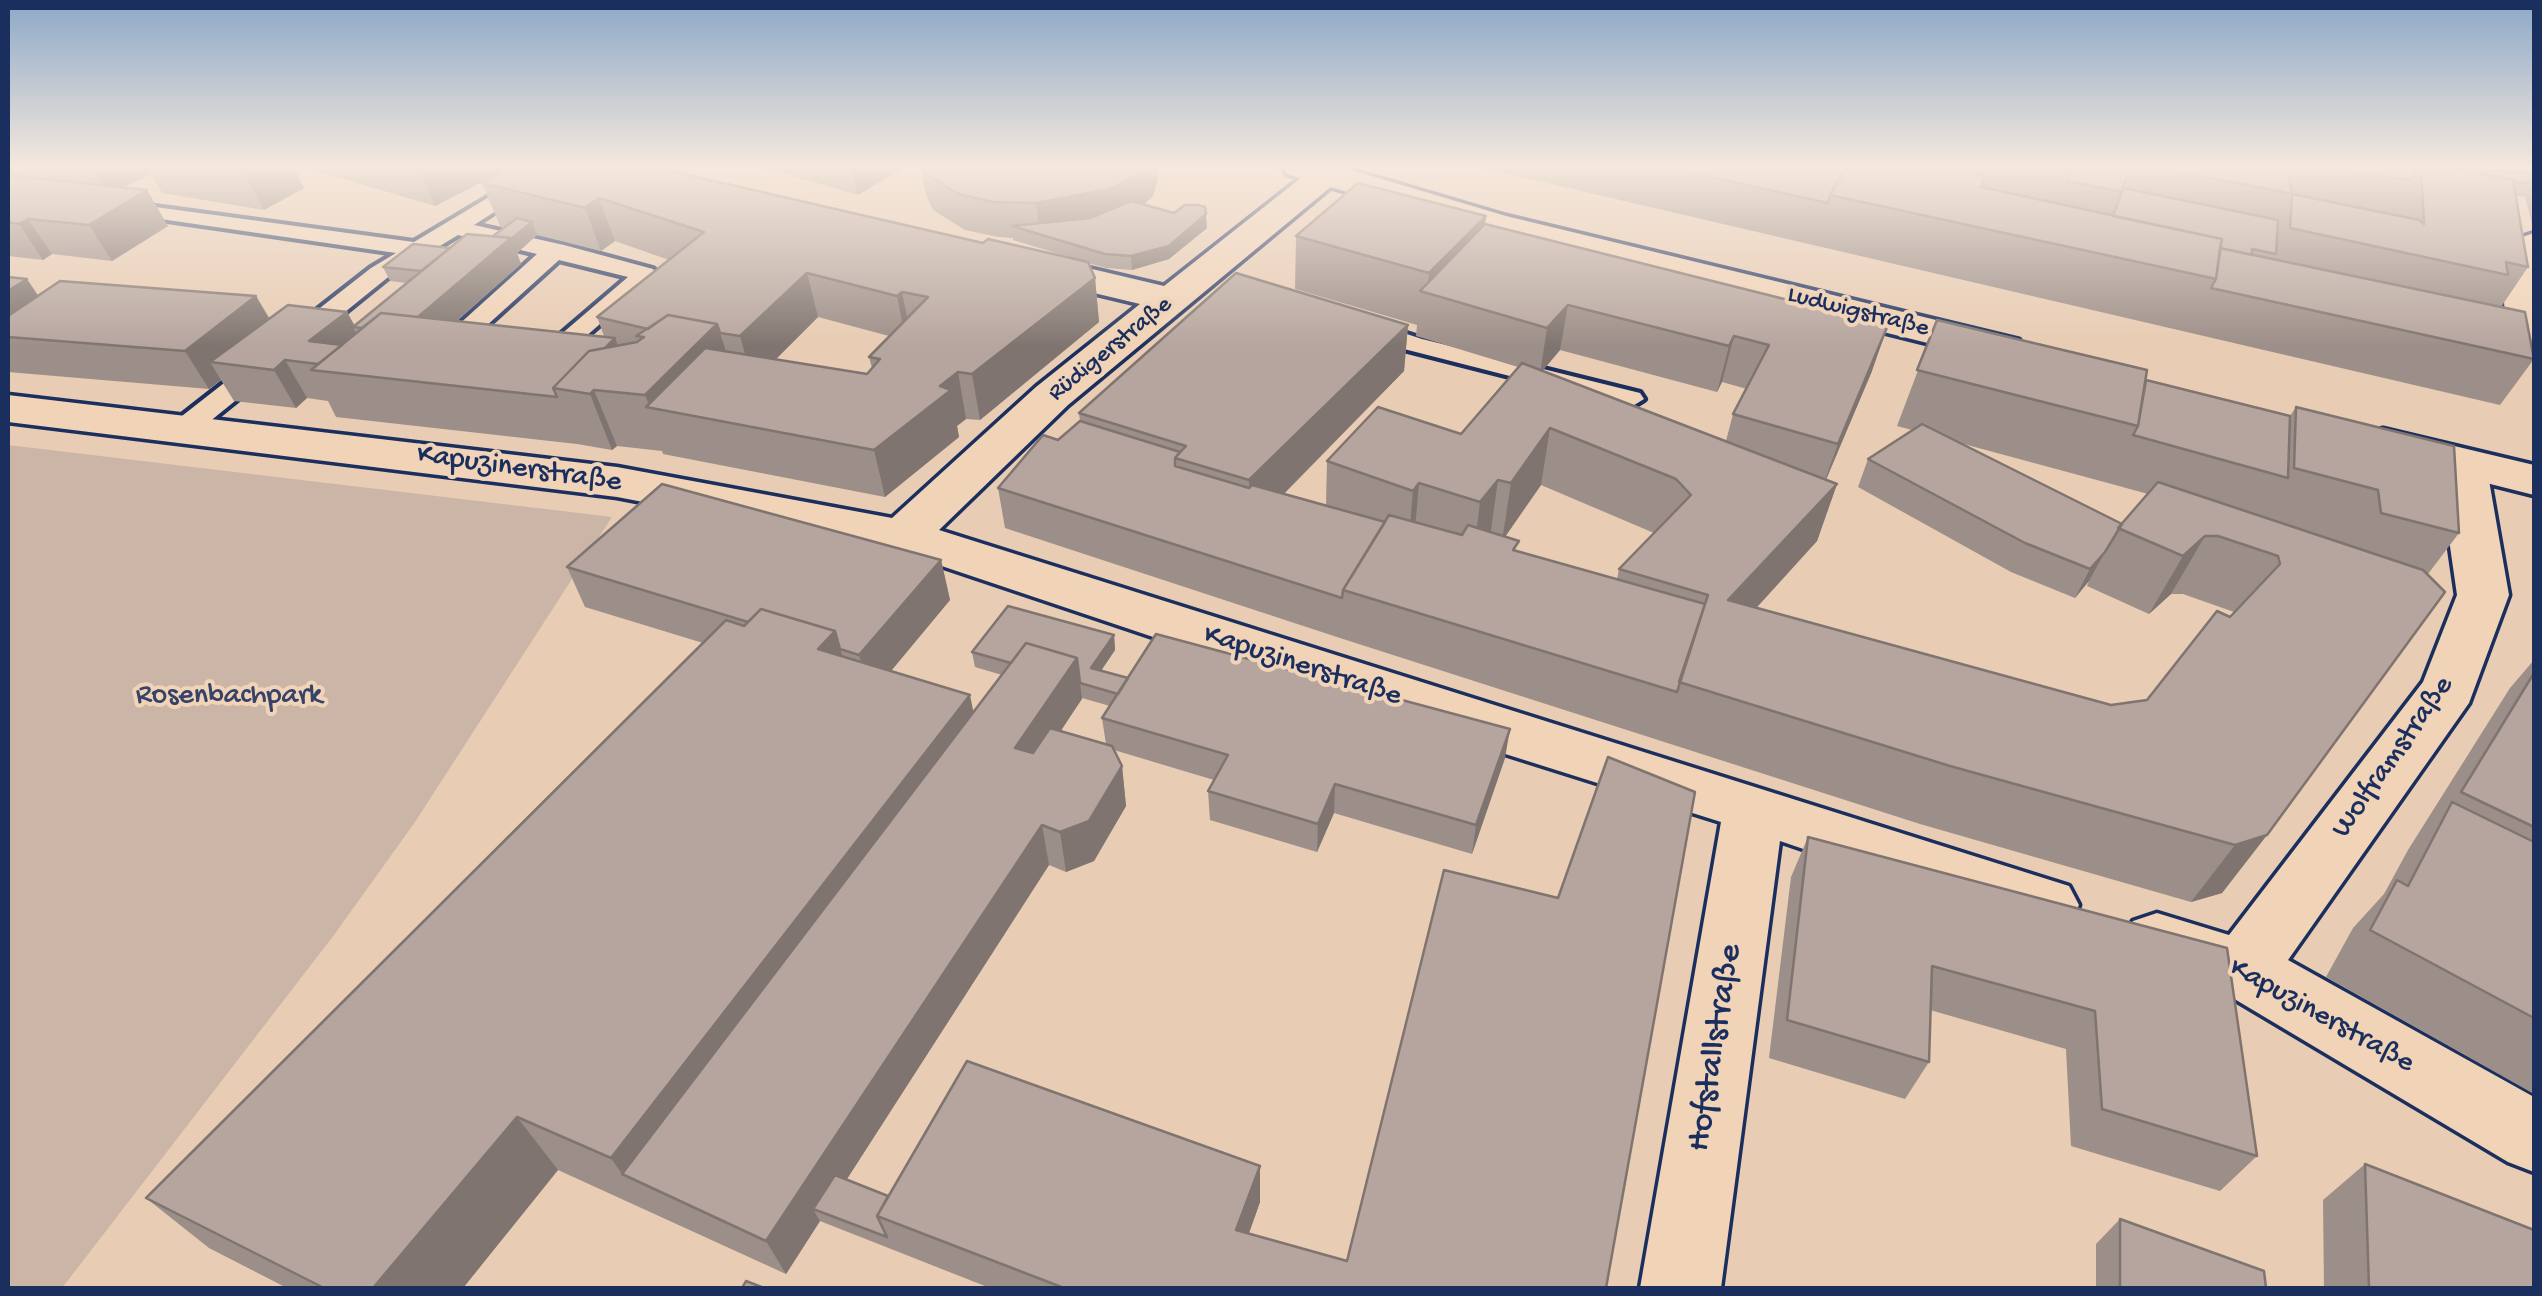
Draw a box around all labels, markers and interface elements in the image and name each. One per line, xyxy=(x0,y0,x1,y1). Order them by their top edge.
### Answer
street label: Ludwigstraße xyxy=(1784,281,1932,345)
street label: Rüdigerstraße xyxy=(1043,291,1179,409)
street label: Kapuzinerstraße xyxy=(414,438,624,502)
street label: Kapuzinerstraße xyxy=(1198,618,1406,716)
street label: Wolframstraße xyxy=(2325,670,2463,846)
park label: Rosenbachpark xyxy=(136,679,322,715)
street label: Hofstallstraße xyxy=(1680,941,1754,1155)
street label: Kapuzinerstraße xyxy=(2222,951,2420,1083)

